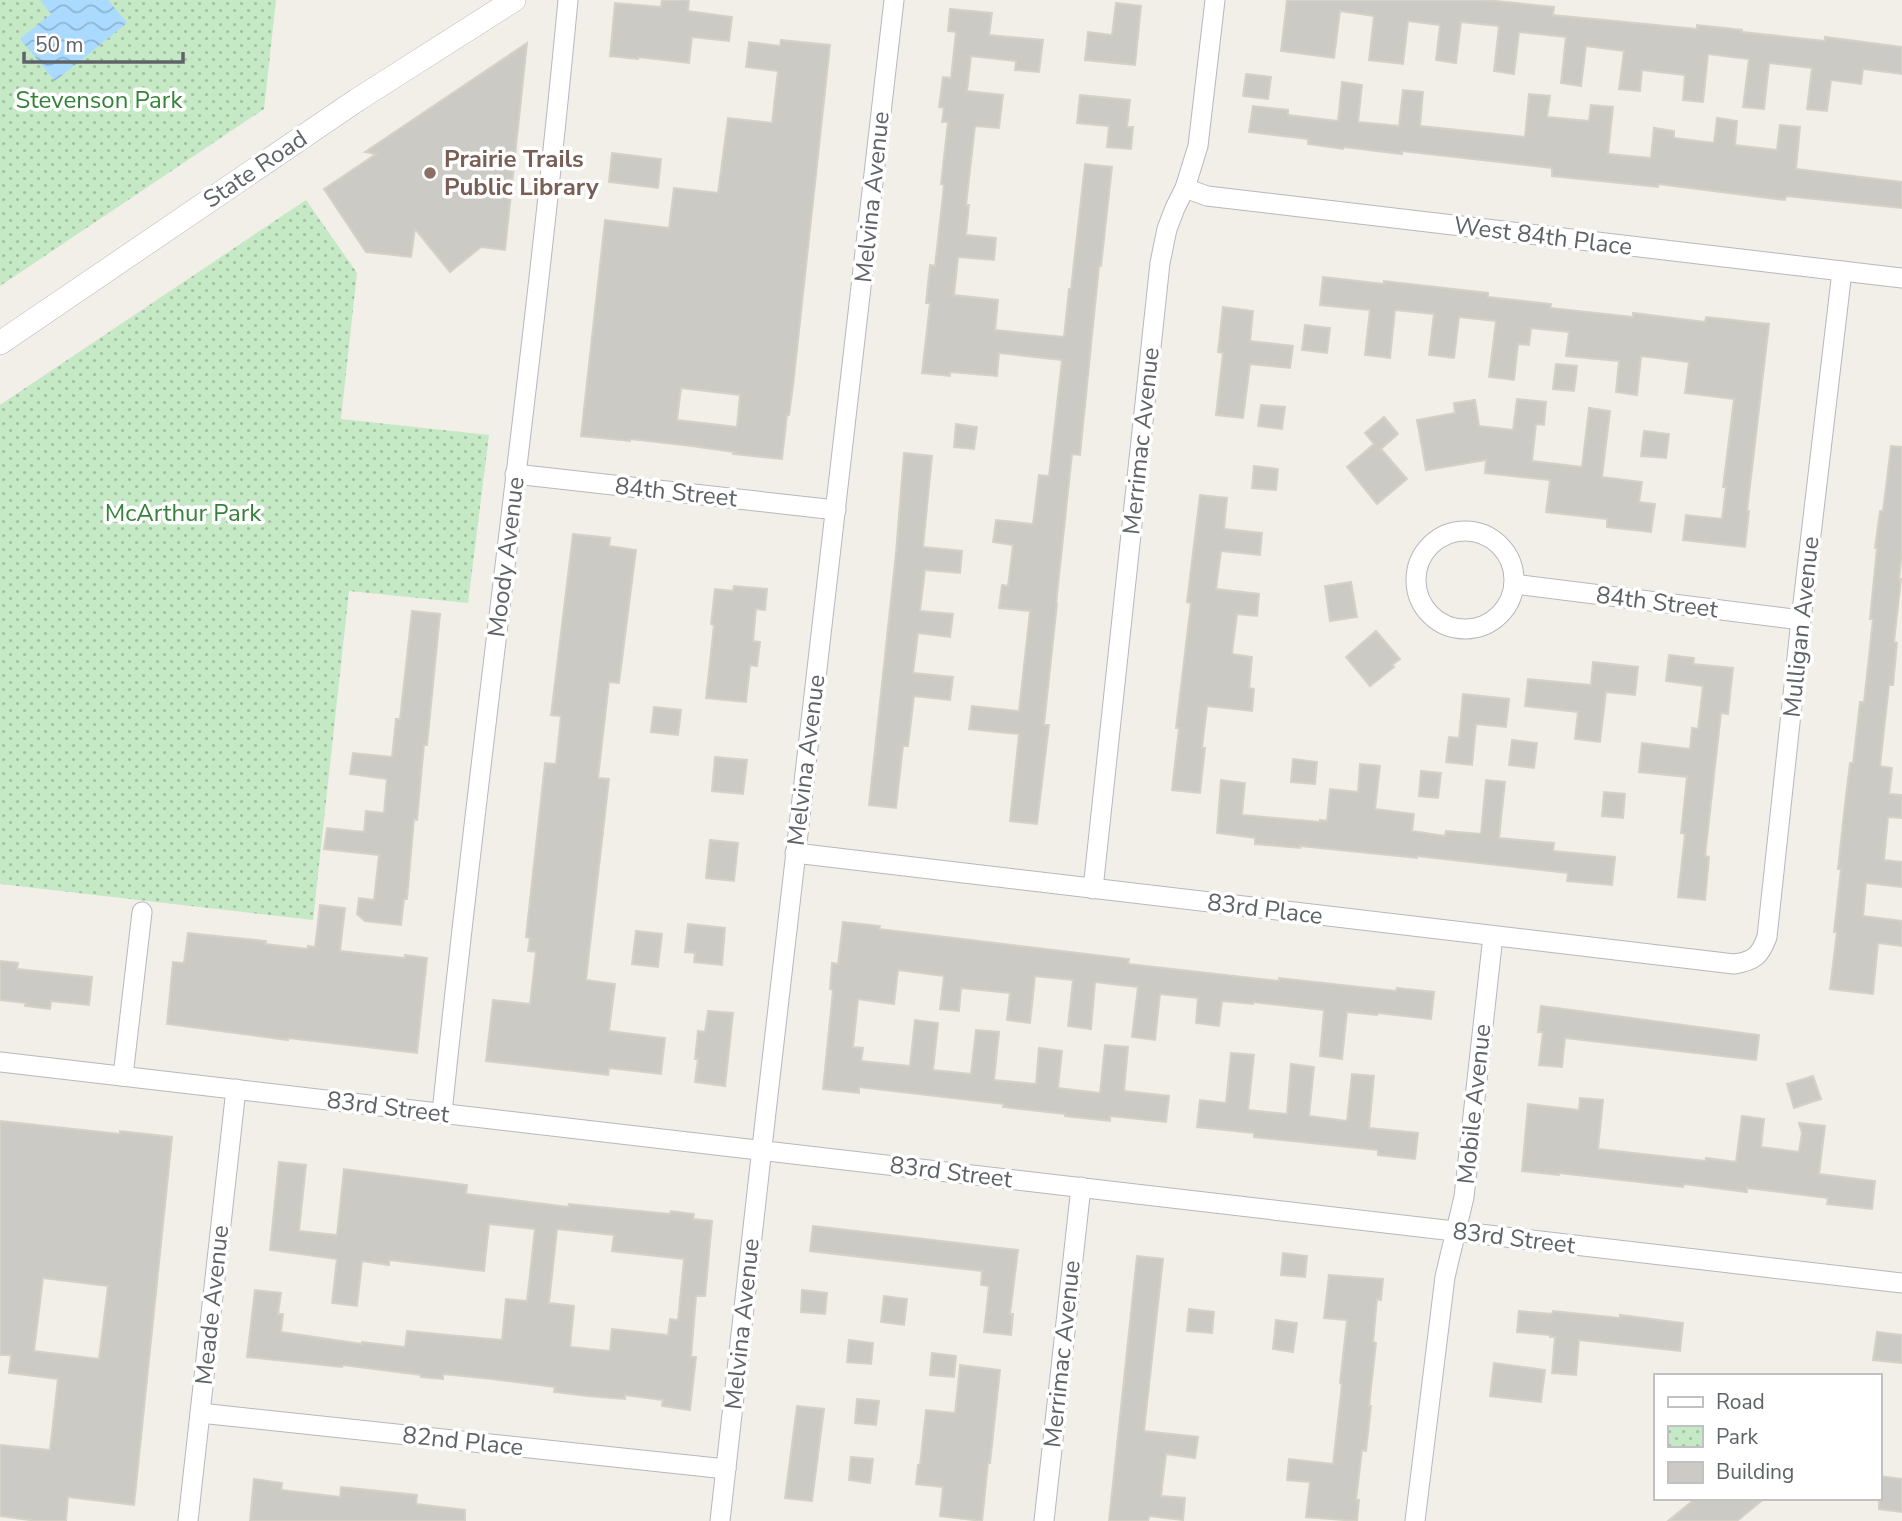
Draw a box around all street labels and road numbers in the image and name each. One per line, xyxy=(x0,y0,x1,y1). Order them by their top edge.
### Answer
street label: Melvina Avenue xyxy=(847,110,897,284)
street label: State Road xyxy=(197,122,313,216)
street label: West 84th Place xyxy=(1452,209,1634,263)
street label: Merrimac Avenue xyxy=(1115,346,1167,536)
street label: 84th Street xyxy=(613,470,739,514)
street label: Moody Avenue xyxy=(480,475,532,639)
street label: Mulligan Avenue xyxy=(1776,535,1826,719)
street label: 84th Street xyxy=(1594,579,1720,625)
street label: Melvina Avenue xyxy=(780,673,832,847)
street label: 83rd Place xyxy=(1205,886,1325,932)
street label: Mobile Avenue xyxy=(1450,1022,1498,1186)
street label: 83rd Street xyxy=(325,1084,452,1130)
street label: 83rd Street xyxy=(888,1149,1015,1195)
street label: 83rd Street xyxy=(1451,1215,1578,1261)
street label: Meade Avenue xyxy=(188,1223,236,1387)
street label: Melvina Avenue xyxy=(717,1237,767,1411)
street label: Merrimac Avenue xyxy=(1036,1259,1088,1449)
street label: 82nd Place xyxy=(401,1419,525,1463)

